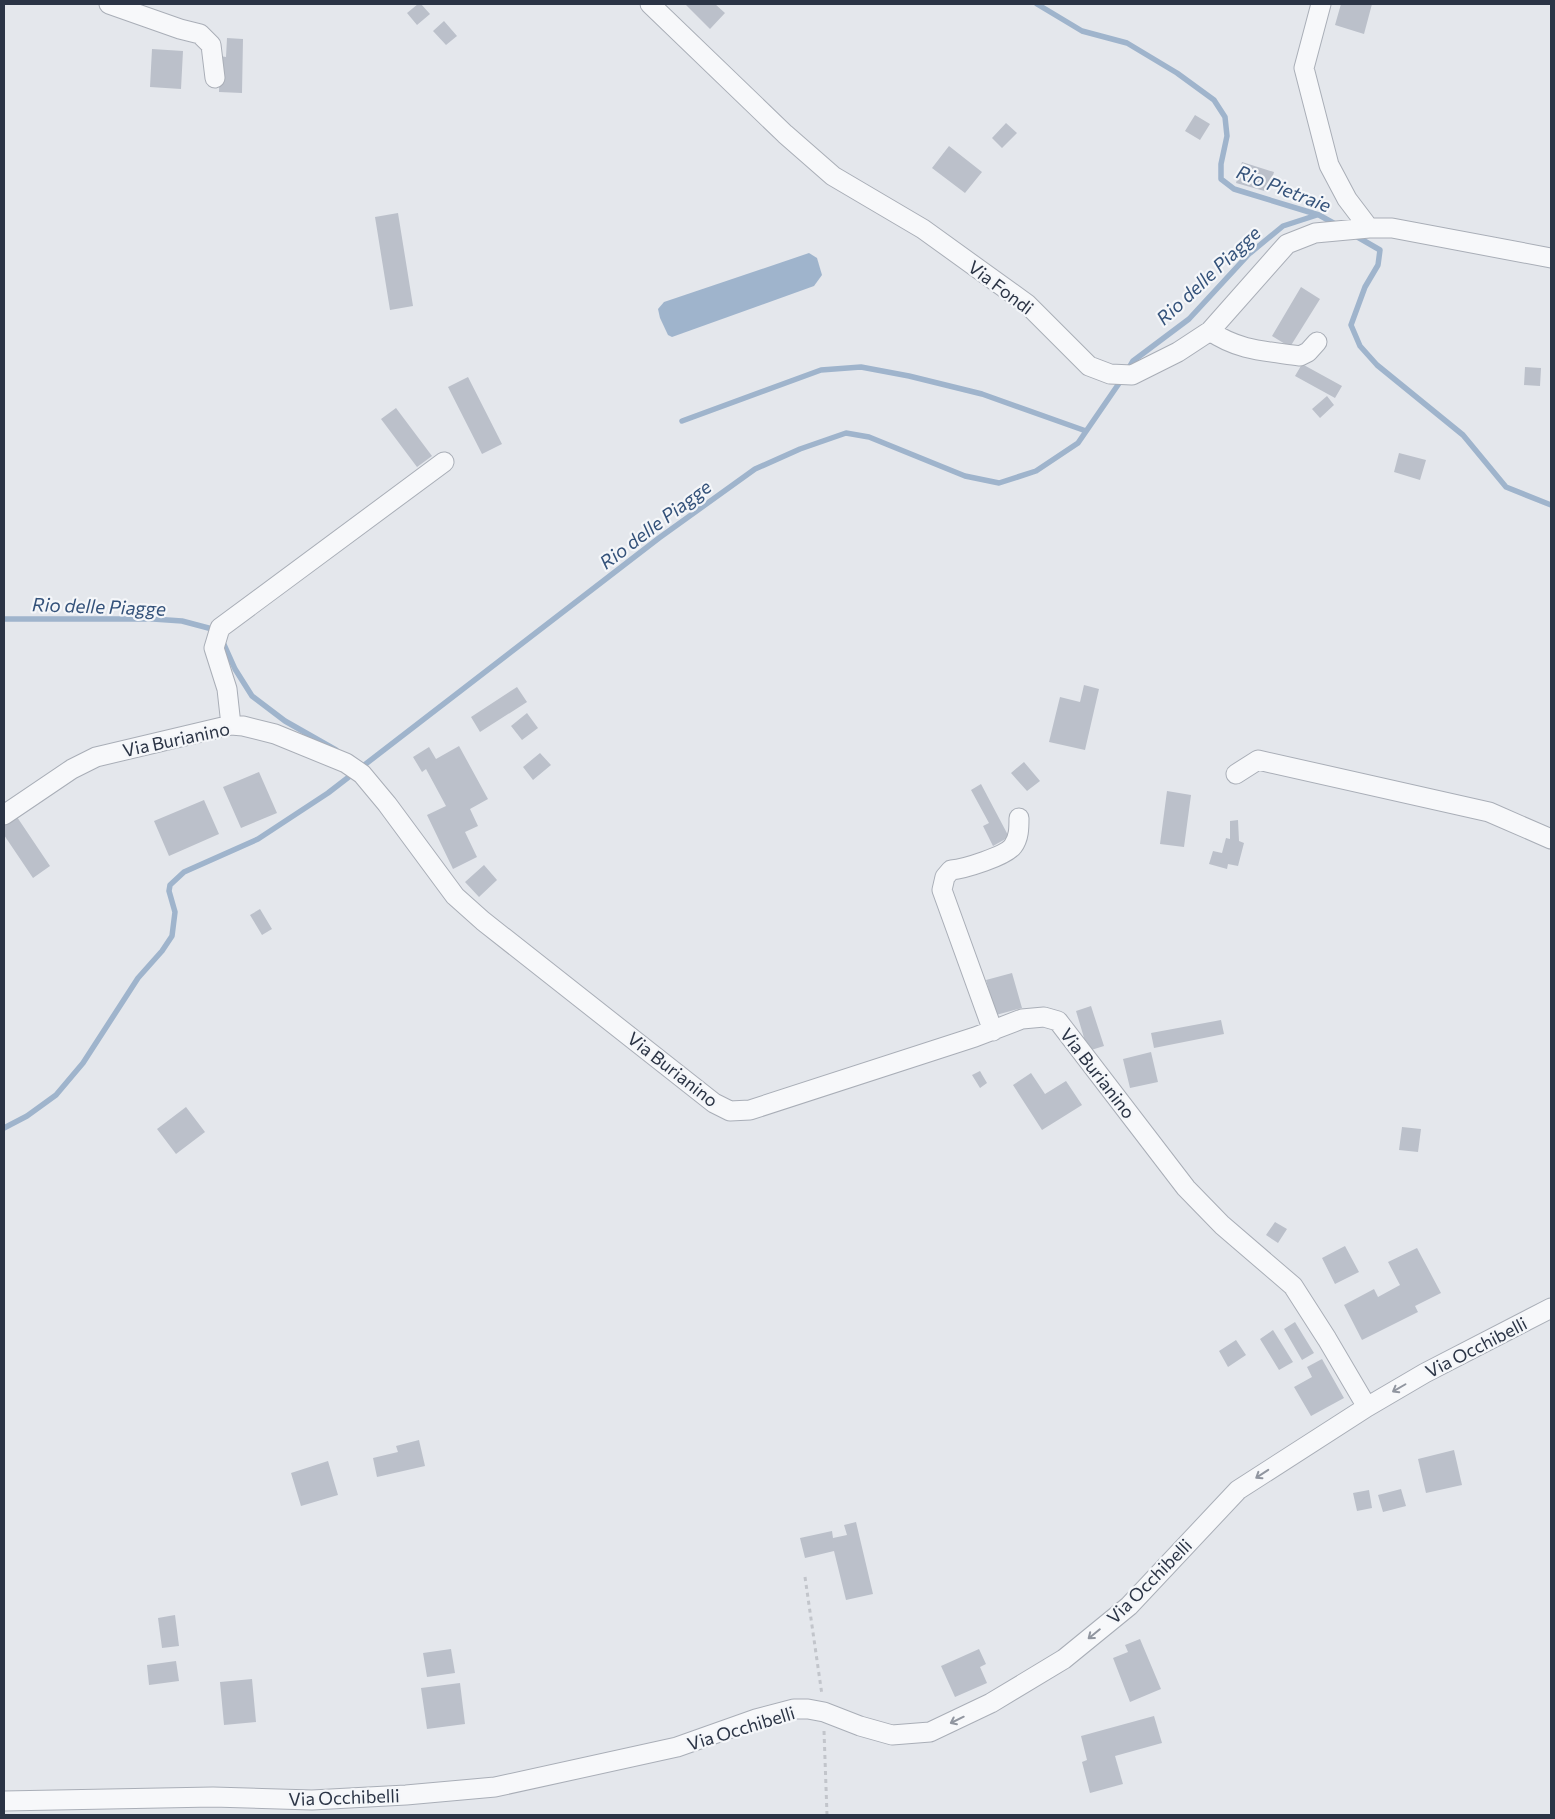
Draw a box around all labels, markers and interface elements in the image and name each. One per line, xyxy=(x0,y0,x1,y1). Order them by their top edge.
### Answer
water label: Rio Pietraie xyxy=(1234,159,1334,217)
water label: Rio delle Piagge xyxy=(1151,221,1265,329)
street label: Via Fondi xyxy=(964,255,1038,319)
water label: Rio delle Piagge xyxy=(595,474,715,574)
water label: Rio delle Piagge xyxy=(32,592,166,620)
street label: Via Burianino xyxy=(121,717,231,761)
street label: Via Burianino xyxy=(1056,1023,1140,1123)
street label: Via Burianino xyxy=(623,1027,723,1111)
street label: Via Occhibelli xyxy=(1421,1312,1531,1382)
one-way arrow xyxy=(1393,1383,1407,1393)
one-way arrow xyxy=(1255,1469,1269,1480)
street label: Via Occhibelli xyxy=(1102,1534,1196,1628)
one-way arrow xyxy=(1088,1628,1101,1639)
street label: Via Occhibelli xyxy=(685,1701,797,1755)
one-way arrow xyxy=(950,1715,965,1725)
street label: Via Occhibelli xyxy=(288,1784,400,1810)

